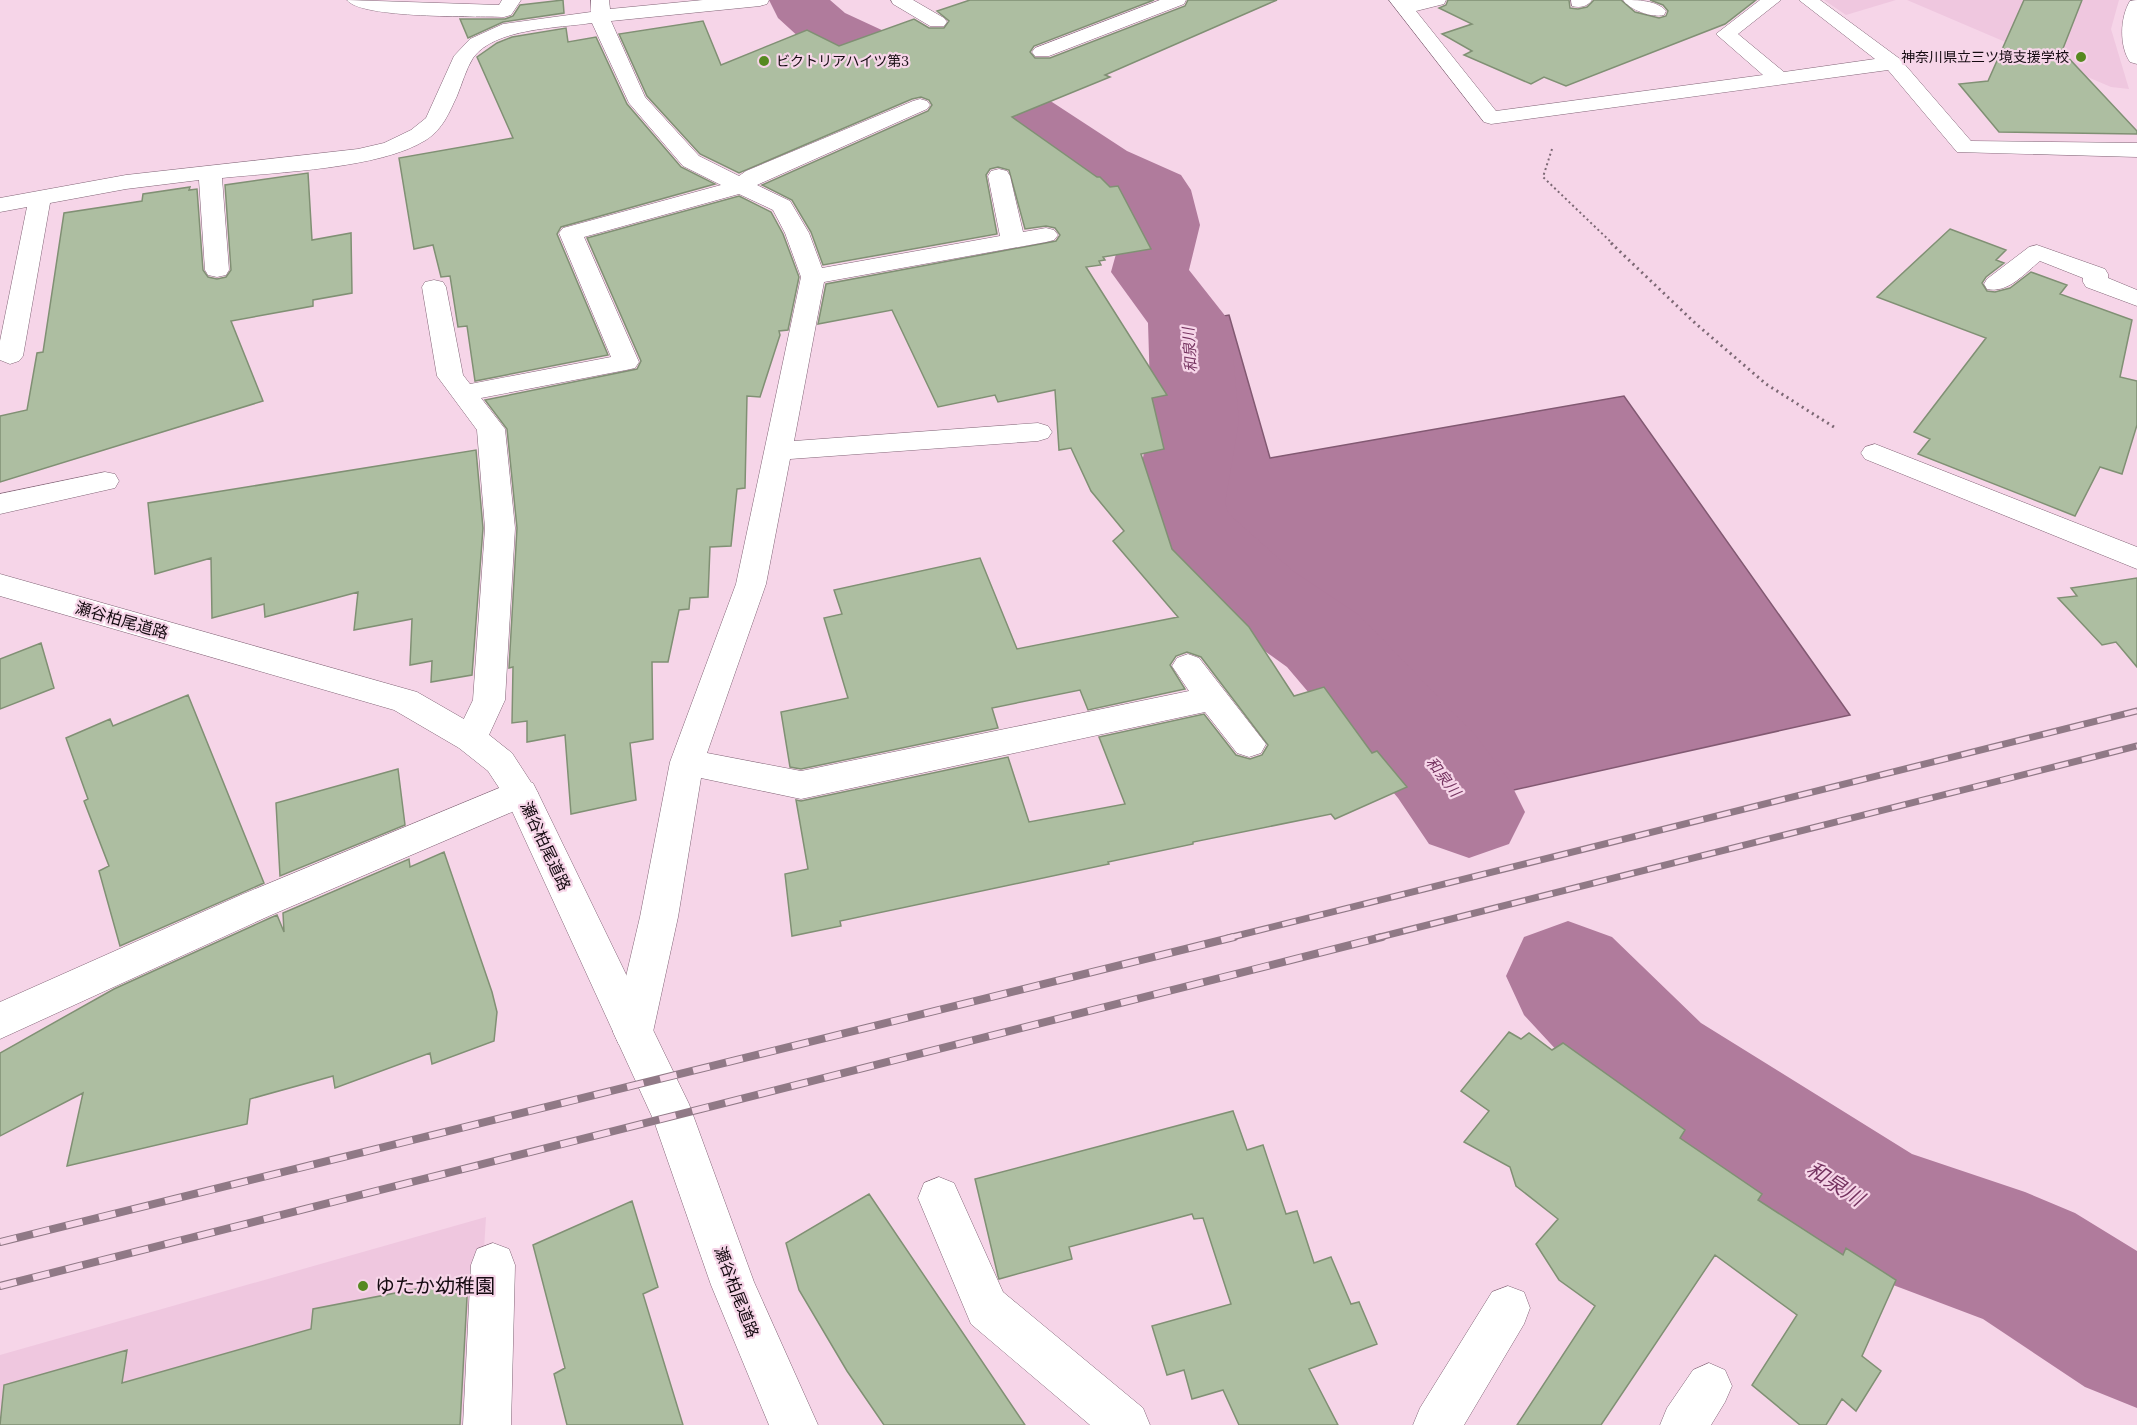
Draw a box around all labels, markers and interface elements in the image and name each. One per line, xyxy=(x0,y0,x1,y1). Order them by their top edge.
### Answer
place label: 神奈川県立三ツ境支援学校 xyxy=(1901,48,2069,66)
marker: 神奈川県立三ツ境支援学校 xyxy=(2074,50,2088,64)
place label: ビクトリアハイツ第3 xyxy=(776,52,909,70)
marker: ビクトリアハイツ第3 xyxy=(757,54,771,68)
water label: 和泉川 xyxy=(1178,325,1201,373)
street label: 瀬谷柏尾道路 xyxy=(73,597,171,643)
water label: 和泉川 xyxy=(1422,753,1466,802)
street label: 瀬谷柏尾道路 xyxy=(517,798,575,894)
water label: 和泉川 xyxy=(1802,1155,1871,1213)
street label: 瀬谷柏尾道路 xyxy=(710,1244,764,1340)
place label: ゆたか幼稚園 xyxy=(375,1273,495,1298)
marker: ゆたか幼稚園 xyxy=(356,1279,370,1293)

